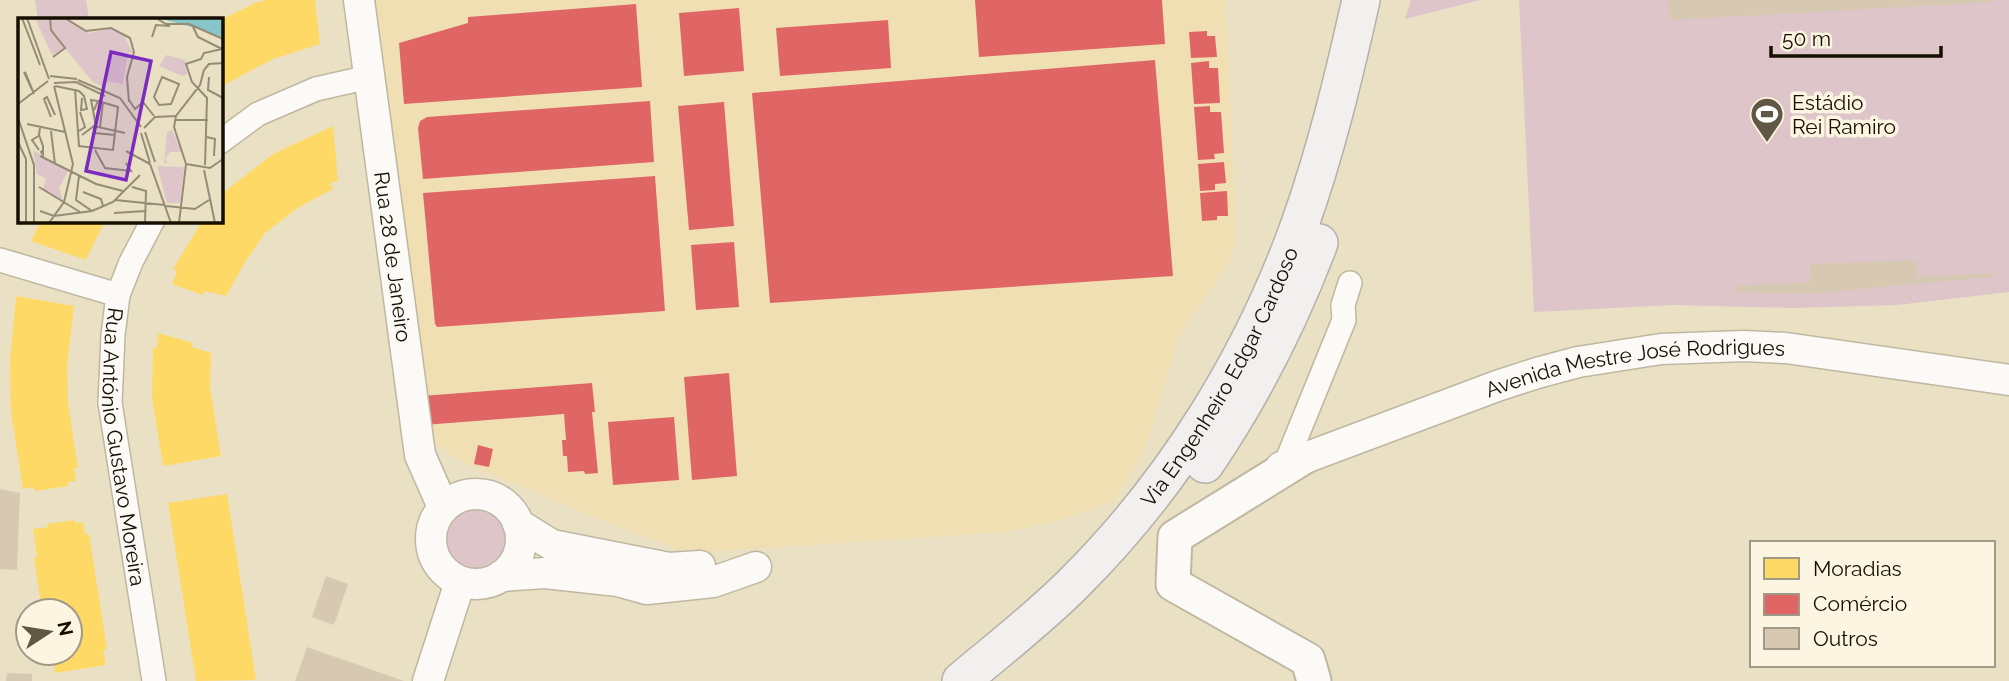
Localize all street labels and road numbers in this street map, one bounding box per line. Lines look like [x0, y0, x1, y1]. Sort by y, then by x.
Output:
street label: Rua 28 de Janeiro [370, 170, 417, 344]
street label: Via Engenheiro Edgar Cardoso [1135, 243, 1303, 511]
street label: Rua António Gustavo Moreira [97, 306, 151, 588]
street label: Avenida Mestre José Rodrigues [1481, 333, 1786, 402]

